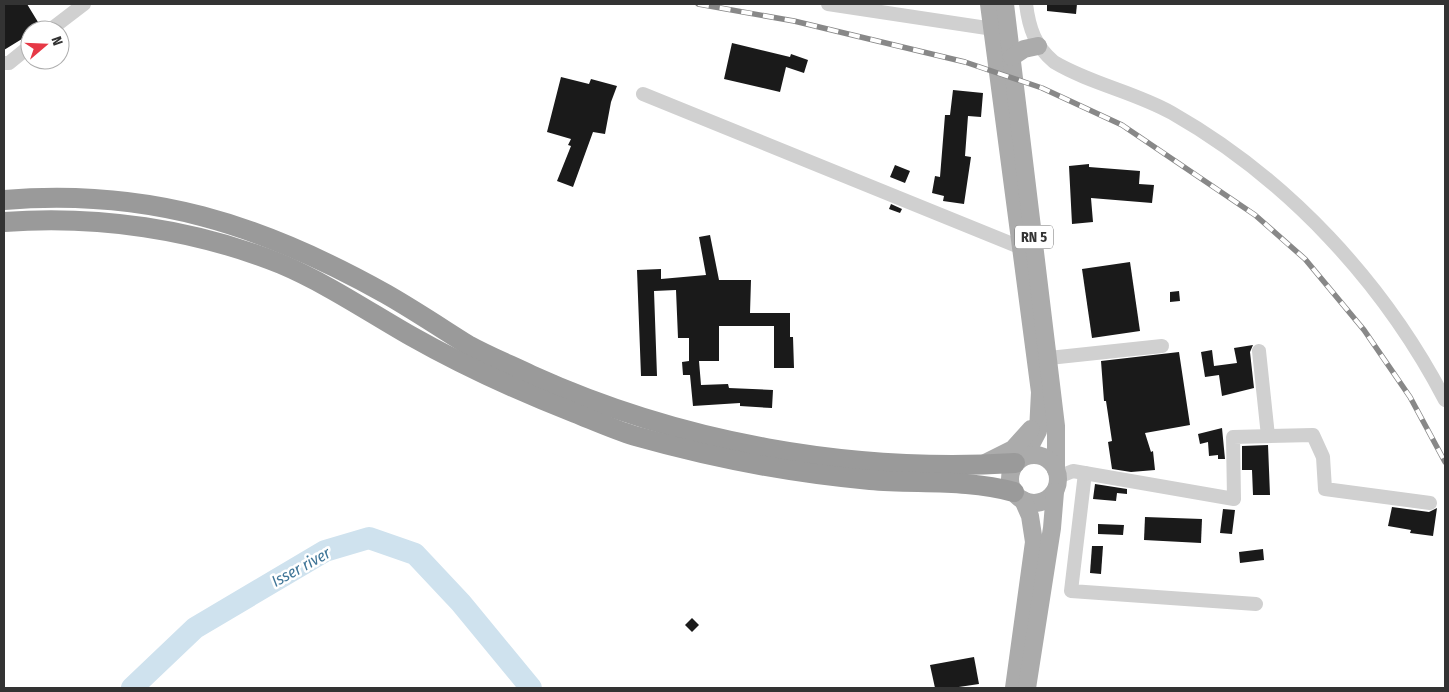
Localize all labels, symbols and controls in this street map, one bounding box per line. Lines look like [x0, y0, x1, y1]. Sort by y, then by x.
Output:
north arrow [20, 20, 70, 70]
text: N [47, 34, 66, 48]
road number: RN 5 [1015, 226, 1053, 248]
water label: Isser river [268, 543, 334, 591]

